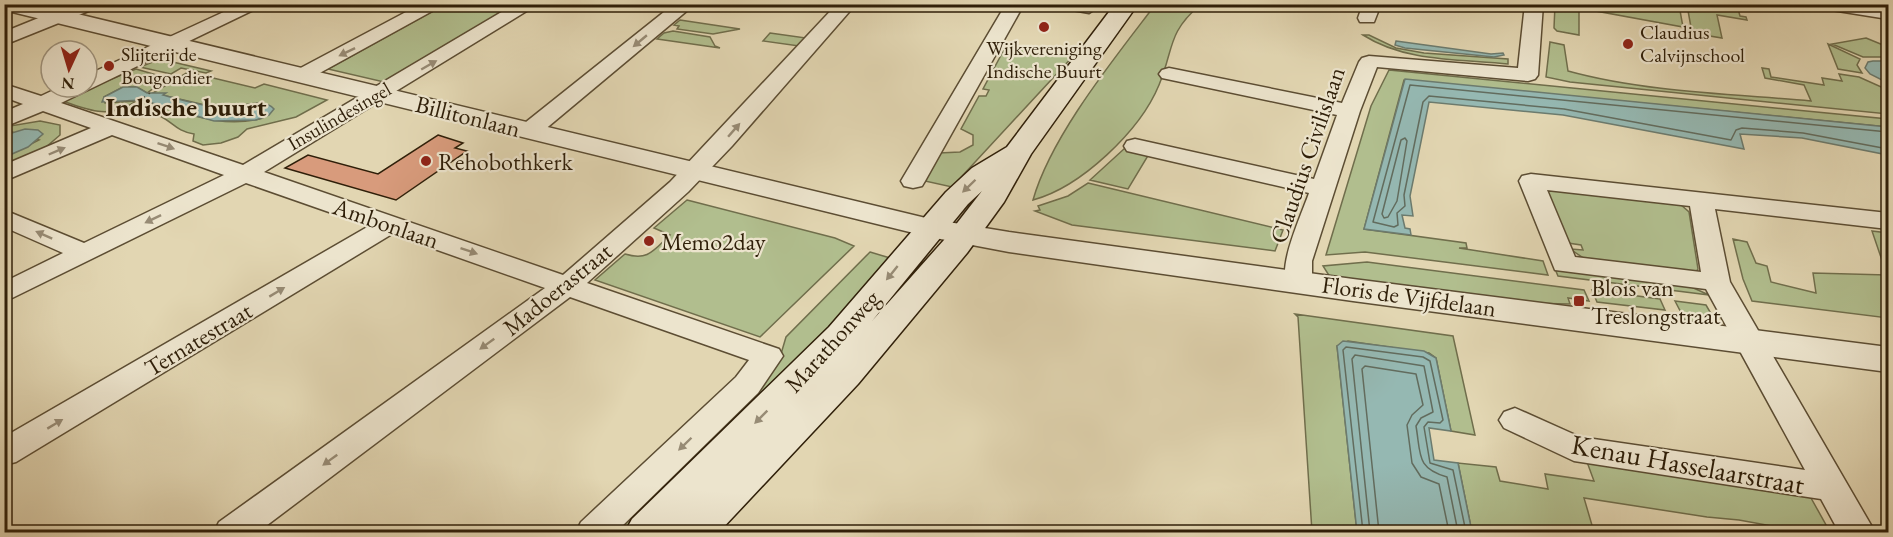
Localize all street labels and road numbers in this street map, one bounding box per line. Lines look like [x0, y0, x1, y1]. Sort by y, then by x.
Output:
street label: Claudius Civilislaan [1262, 62, 1352, 247]
street label: Insulindesingel [282, 76, 396, 156]
street label: Billitonlaan [412, 88, 524, 144]
street label: Ambonlaan [328, 190, 443, 256]
street label: Madoerastraat [496, 235, 618, 342]
street label: Floris de Vijfdelaan [1320, 268, 1498, 324]
street label: Marathonweg [778, 283, 887, 399]
street label: Ternatestraat [139, 295, 258, 383]
street label: Kenau Hasselaarstraat [1569, 426, 1807, 502]

